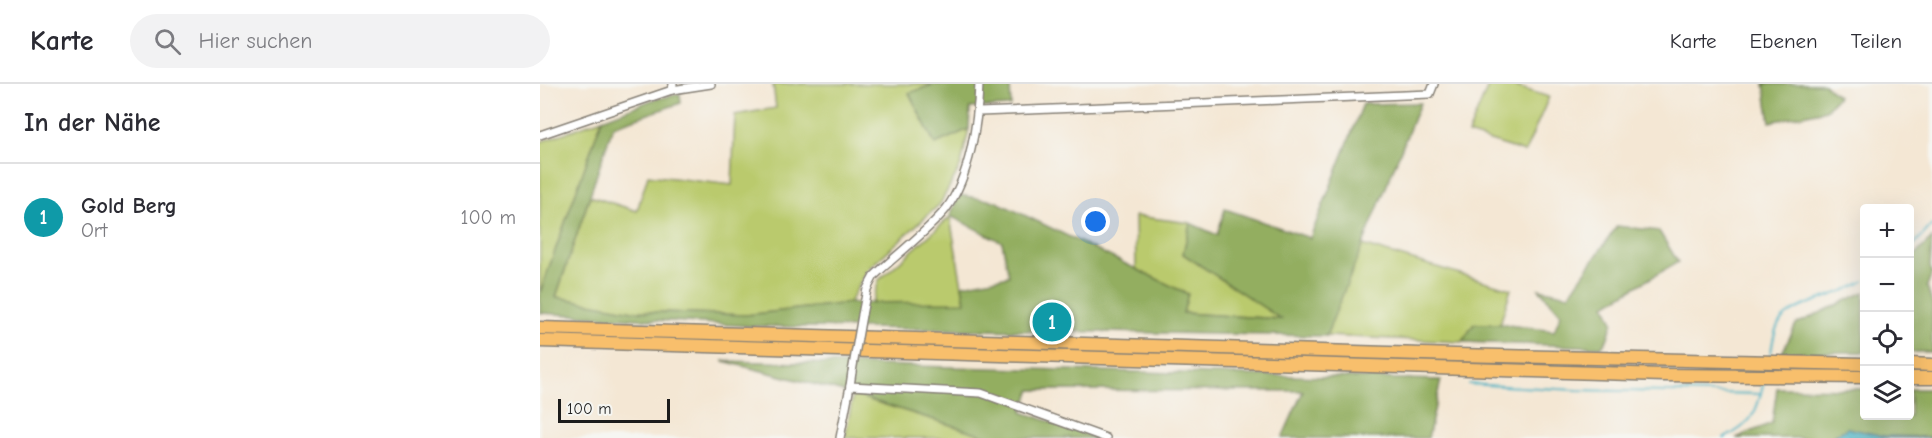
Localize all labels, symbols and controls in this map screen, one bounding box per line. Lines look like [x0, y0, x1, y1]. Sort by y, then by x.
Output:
search box [130, 14, 550, 68]
text: Karte [30, 25, 94, 57]
icon: search [151, 25, 184, 58]
text: Hier suchen [199, 28, 313, 54]
text: Karte [1670, 29, 1717, 53]
text: Ebenen [1750, 29, 1818, 53]
text: Teilen [1851, 29, 1902, 53]
text: In der Nähe [24, 108, 161, 138]
text: Gold Berg [81, 193, 177, 219]
map controls [1860, 204, 1914, 420]
button: + [1860, 204, 1914, 258]
text: 1 [40, 206, 47, 229]
text: 100 m [461, 206, 516, 229]
your location [1081, 207, 1110, 236]
text: Ort [81, 219, 108, 242]
button: − [1860, 258, 1914, 312]
pin: 1 [1032, 300, 1072, 344]
button: locate [1860, 312, 1914, 366]
button: layers [1860, 366, 1914, 420]
scale bar [558, 396, 670, 424]
text: 100 m [567, 400, 611, 418]

